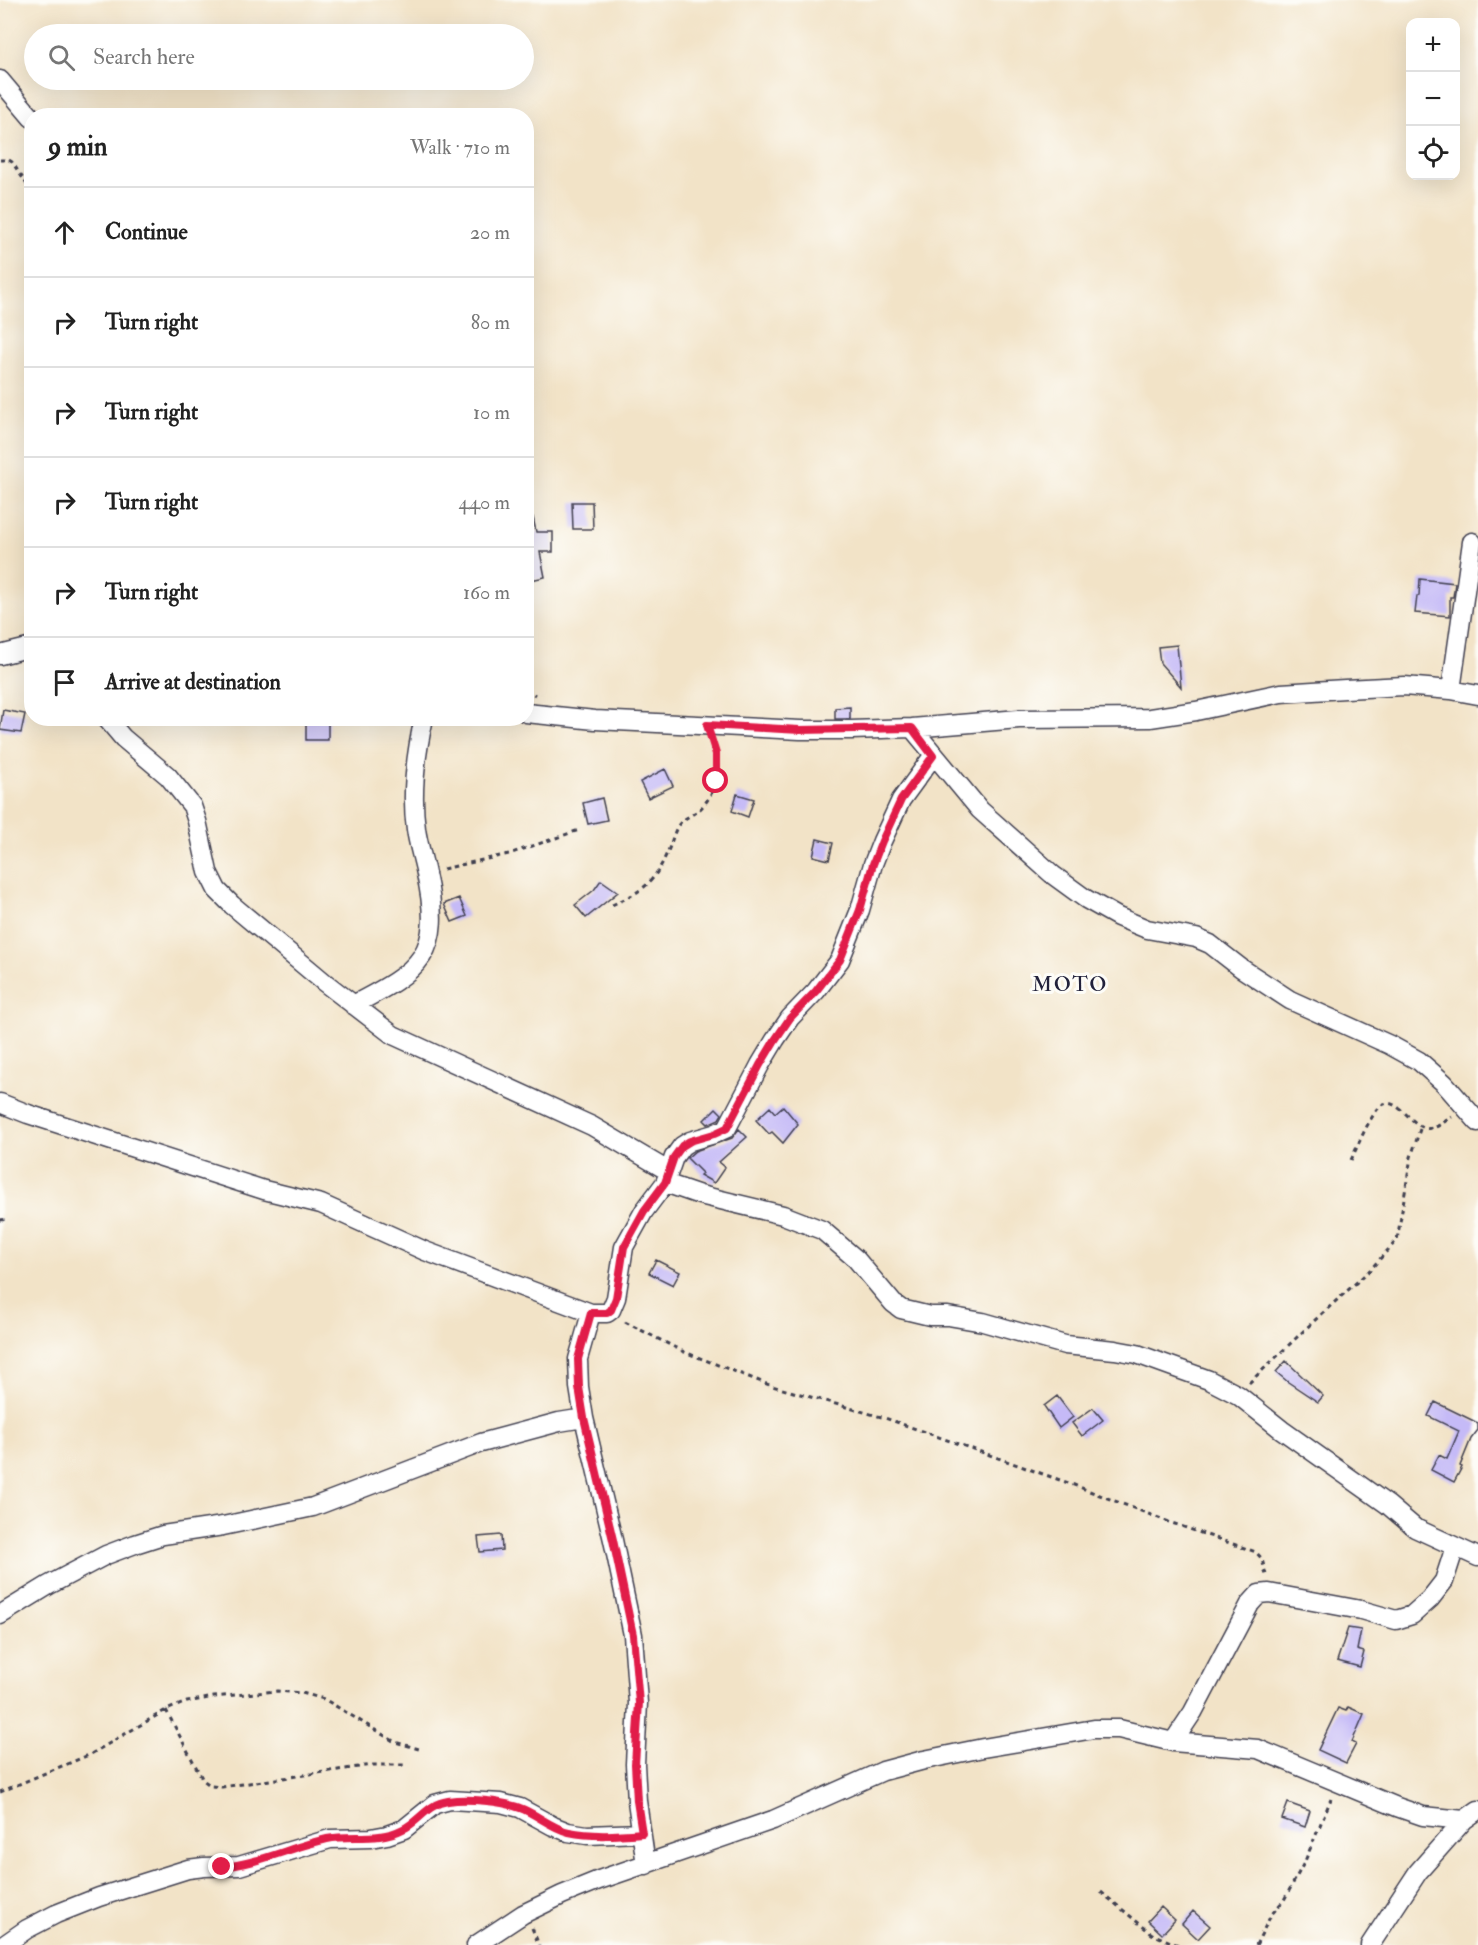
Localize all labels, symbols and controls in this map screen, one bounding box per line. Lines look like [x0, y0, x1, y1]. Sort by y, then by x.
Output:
map controls [1406, 18, 1460, 180]
button: + [1406, 18, 1460, 72]
search box [24, 24, 534, 90]
icon: search [45, 41, 78, 74]
text: Search here [93, 43, 195, 71]
button: − [1406, 72, 1460, 126]
button: locate [1406, 126, 1460, 180]
text: 9 min [48, 131, 107, 163]
text: Walk · 710 m [410, 135, 510, 160]
icon: ahead [48, 216, 81, 249]
text: Continue [105, 218, 188, 246]
text: 20 m [470, 220, 510, 245]
icon: right [48, 306, 81, 339]
text: Turn right [105, 308, 198, 336]
text: 80 m [471, 310, 510, 335]
icon: right [48, 396, 81, 429]
text: Turn right [105, 398, 198, 426]
text: 10 m [473, 400, 510, 425]
icon: right [48, 486, 81, 519]
text: Turn right [105, 488, 198, 516]
text: 440 m [458, 490, 510, 515]
icon: right [48, 576, 81, 609]
text: Turn right [105, 578, 198, 606]
text: 160 m [463, 580, 510, 605]
icon: arrive [48, 666, 81, 699]
text: Arrive at destination [105, 668, 281, 696]
route start [702, 767, 728, 793]
district label: MOTO [1032, 971, 1108, 998]
route end [208, 1853, 234, 1879]

